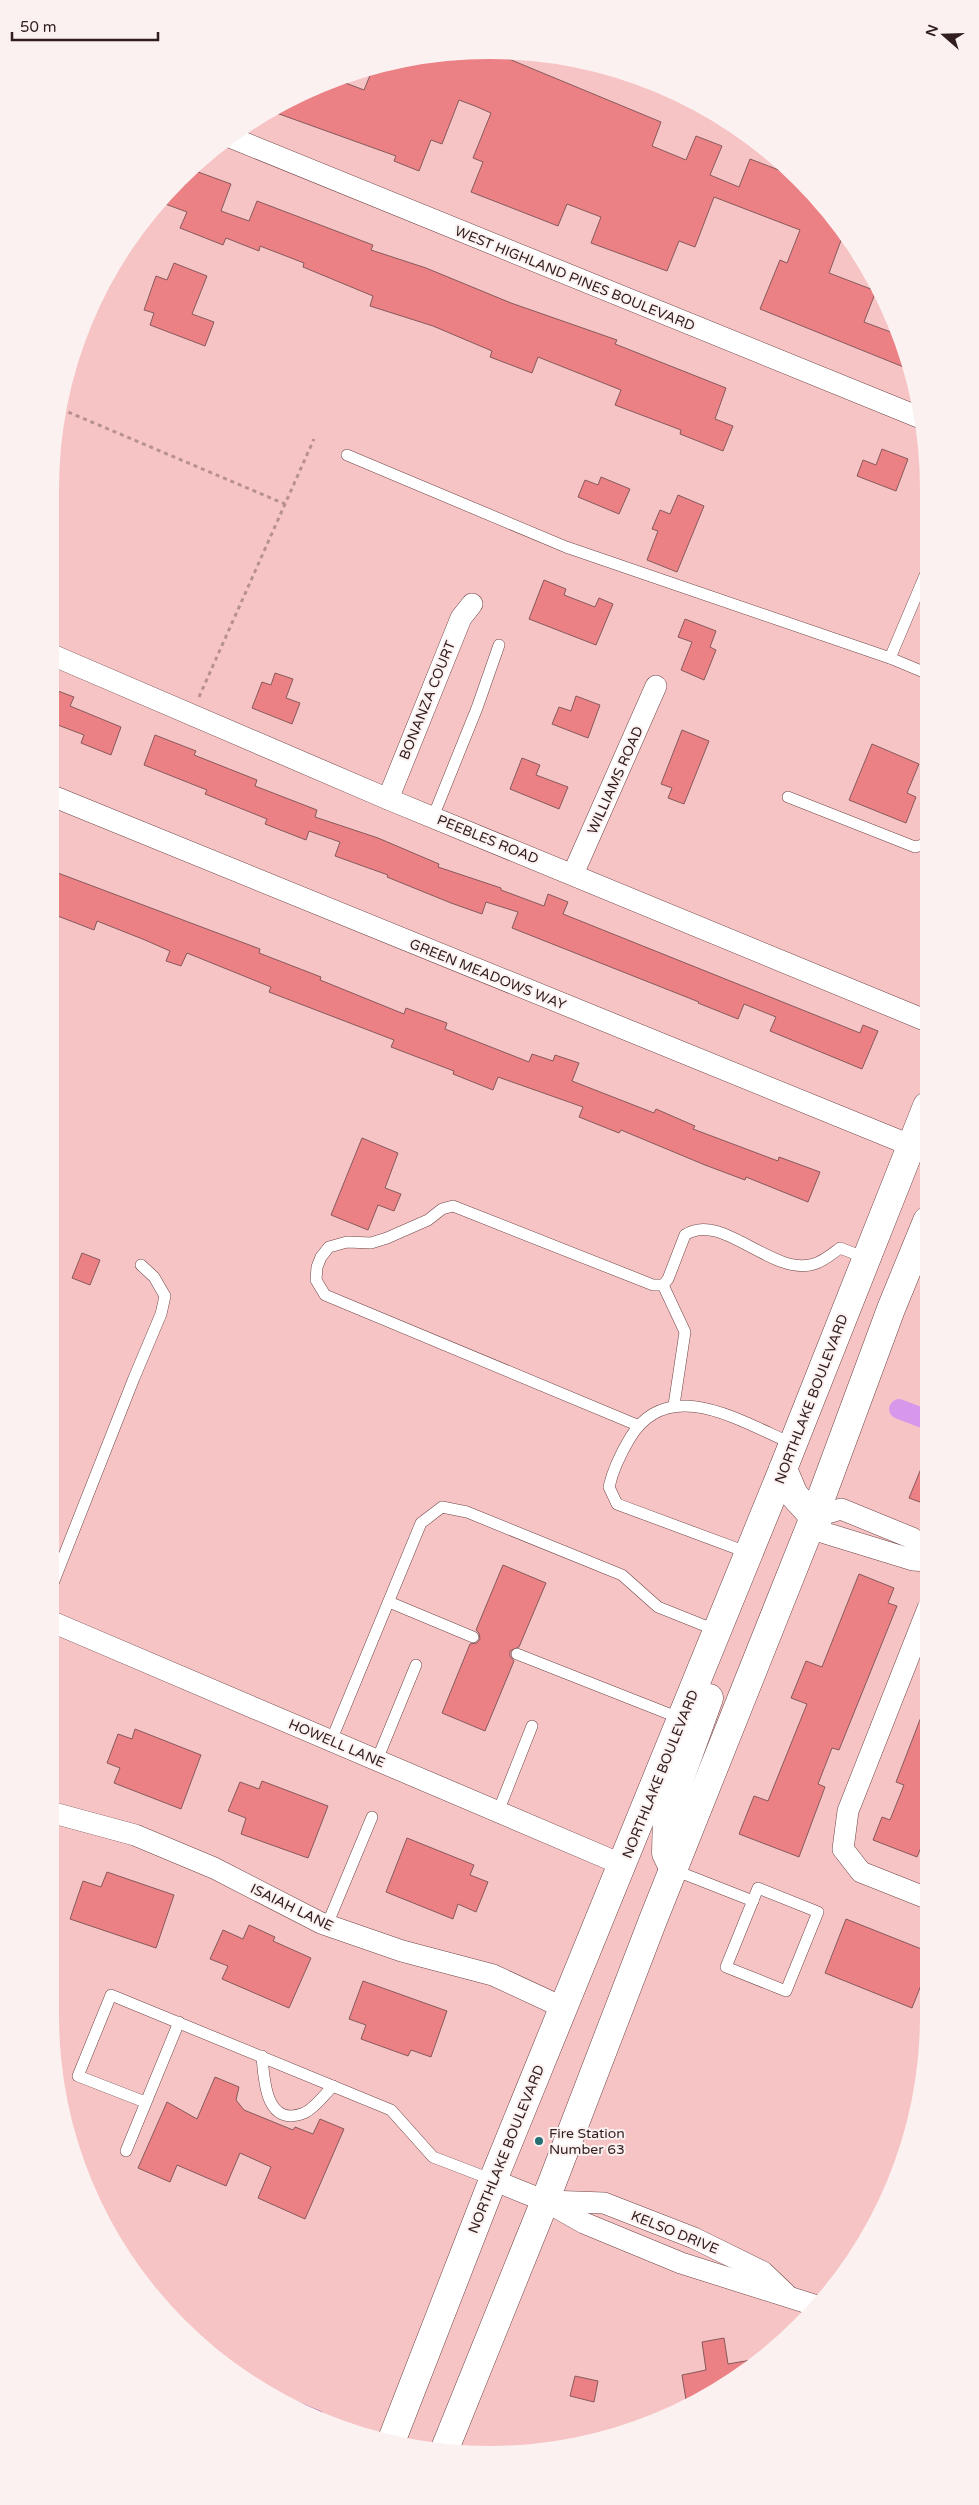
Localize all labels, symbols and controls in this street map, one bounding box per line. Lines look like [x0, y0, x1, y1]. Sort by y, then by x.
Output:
scale bar [12, 10, 159, 42]
north arrow [919, 10, 969, 60]
text: 50 m [20, 18, 57, 36]
text: N [922, 23, 942, 39]
street label: WEST HIGHLAND PINES BOULEVARD [452, 222, 697, 335]
street label: BONANZA COURT [396, 638, 459, 762]
street label: WILLIAMS ROAD [584, 723, 647, 837]
street label: PEEBLES ROAD [434, 811, 541, 868]
street label: GREEN MEADOWS WAY [407, 935, 569, 1014]
street label: NORTHLAKE BOULEVARD [771, 1312, 852, 1487]
street label: NORTHLAKE BOULEVARD [619, 1687, 702, 1861]
street label: HOWELL LANE [286, 1715, 388, 1771]
street label: ISAIAH LANE [248, 1880, 336, 1935]
street label: NORTHLAKE BOULEVARD [465, 2062, 548, 2236]
place label: Fire Station Number 63 [549, 2125, 625, 2158]
marker: Fire Station Number 63 [533, 2135, 545, 2147]
street label: KELSO DRIVE [628, 2207, 721, 2258]

